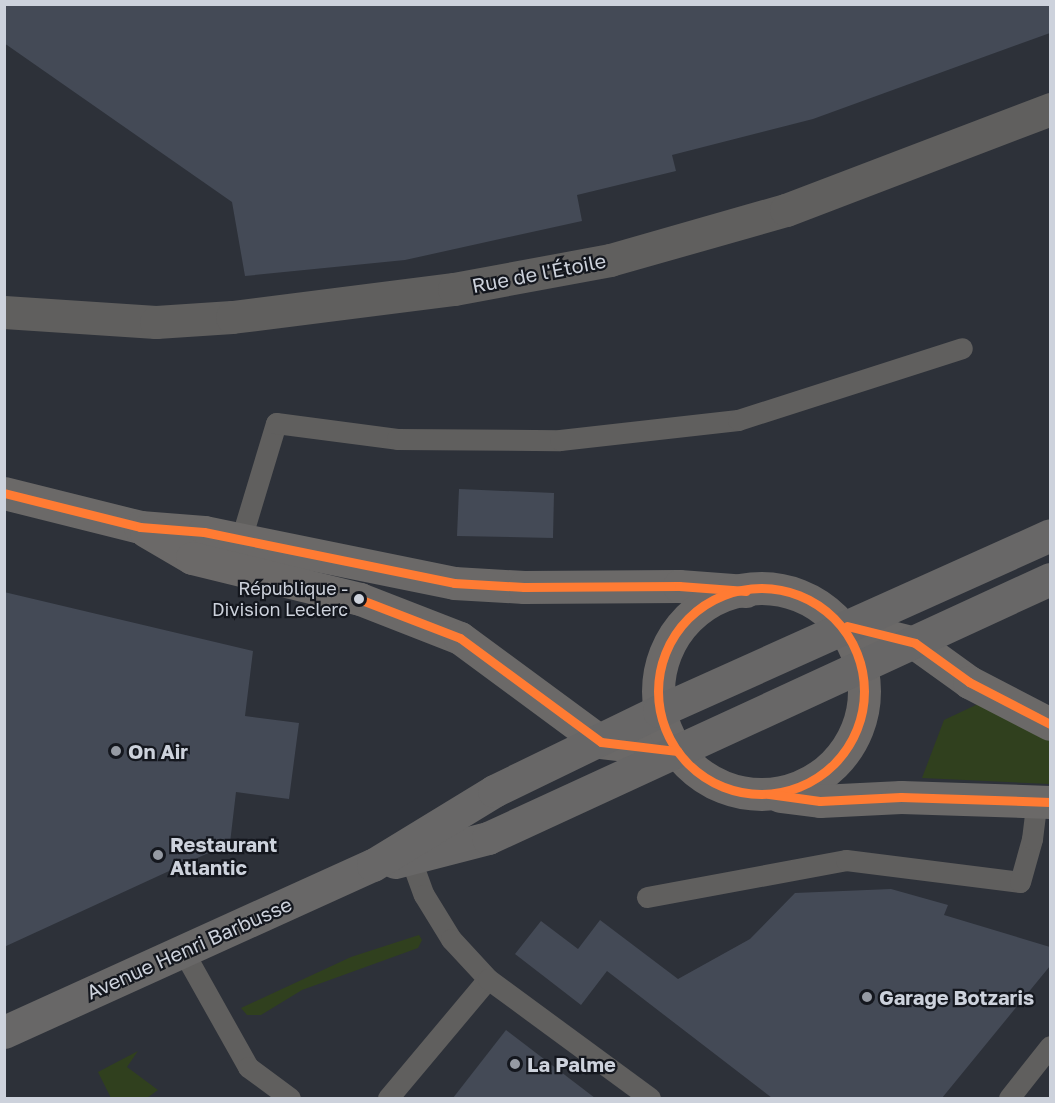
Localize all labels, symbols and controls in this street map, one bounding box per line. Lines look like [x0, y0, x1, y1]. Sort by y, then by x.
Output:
street label: Rue de l'Étoile [470, 248, 608, 298]
place label: République - Division Leclerc [212, 578, 348, 620]
marker: République - Division Leclerc [353, 593, 365, 605]
place label: On Air [128, 739, 188, 763]
marker: On Air [109, 744, 123, 758]
place label: Restaurant Atlantic [170, 832, 277, 879]
marker: Restaurant Atlantic [151, 848, 165, 862]
street label: Avenue Henri Barbusse [82, 892, 296, 1004]
place label: Garage Botzaris [879, 985, 1034, 1009]
marker: Garage Botzaris [860, 990, 874, 1004]
place label: La Palme [527, 1052, 616, 1076]
marker: La Palme [508, 1057, 522, 1071]

